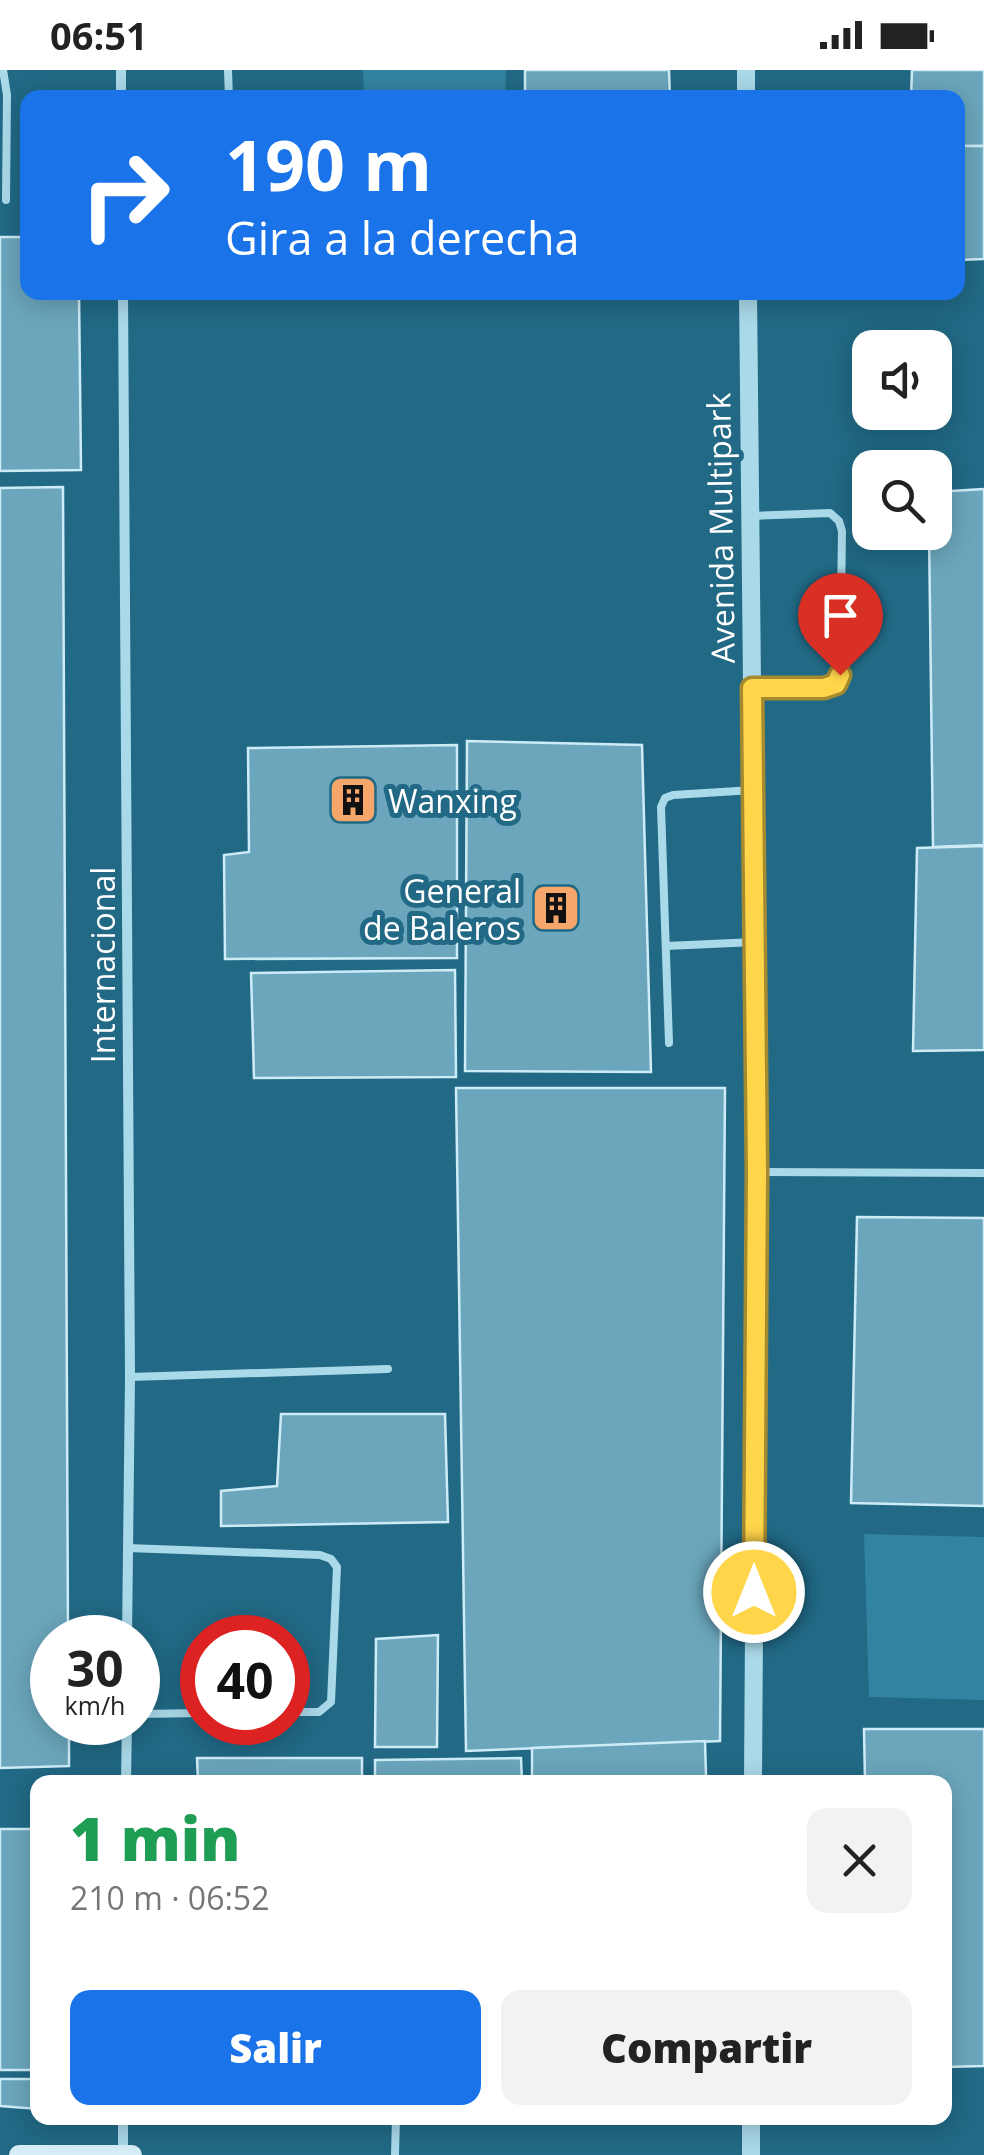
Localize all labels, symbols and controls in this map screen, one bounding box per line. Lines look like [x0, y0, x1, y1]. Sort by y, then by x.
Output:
text: 06:51 [50, 9, 148, 61]
text: 190 m [225, 116, 432, 212]
icon: right [60, 130, 190, 260]
text: Gira a la derecha [225, 207, 580, 268]
map controls [852, 330, 952, 550]
button: sound [852, 330, 952, 430]
street label: Avenida Multipark [696, 392, 744, 664]
button: search [852, 450, 952, 550]
pin [798, 573, 883, 676]
icon: arrive [813, 588, 868, 643]
building icon: Wanxing [327, 774, 379, 826]
place label: Wanxing [388, 779, 517, 822]
street label: Internacional [81, 867, 124, 1063]
place label: General de Baleros [363, 869, 521, 949]
building icon: General de Baleros [530, 882, 582, 934]
position arrow [702, 1540, 806, 1644]
speed limit sign: 40 [180, 1615, 310, 1745]
text: 30 [66, 1634, 124, 1702]
text: km/h [65, 1688, 125, 1722]
text: 1 min [70, 1797, 240, 1879]
button: close [807, 1808, 912, 1913]
text: 210 m · 06:52 [70, 1876, 269, 1919]
button: Salir [70, 1990, 481, 2105]
button: Compartir [501, 1990, 912, 2105]

